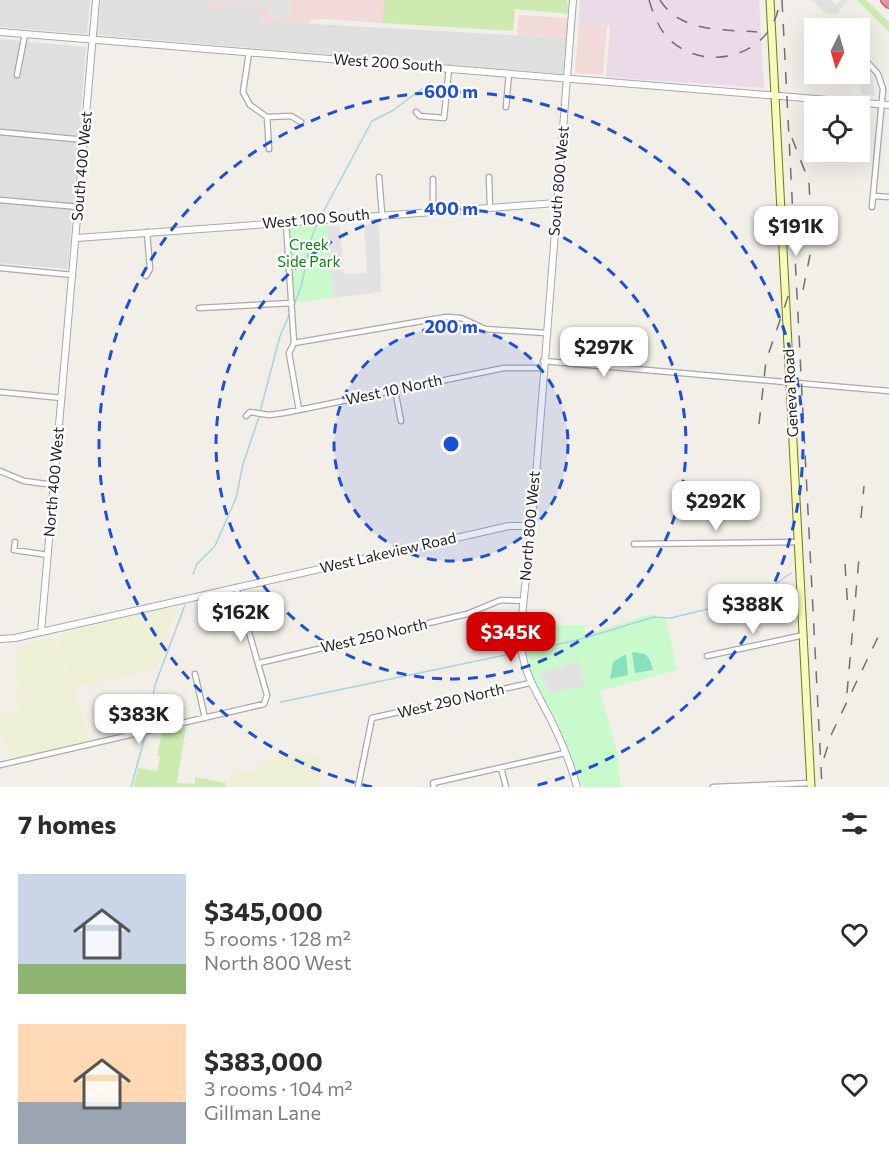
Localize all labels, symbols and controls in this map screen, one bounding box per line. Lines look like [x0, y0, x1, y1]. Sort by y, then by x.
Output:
north arrow [804, 18, 870, 84]
map controls [804, 18, 870, 162]
street label: West 200 South [333, 49, 443, 75]
text: 600 m [424, 80, 478, 102]
button: locate [804, 96, 870, 162]
street label: South 400 West [67, 110, 95, 222]
street label: South 800 West [544, 125, 572, 237]
text: 400 m [424, 197, 478, 219]
street label: West 100 South [261, 204, 370, 232]
pin: $191K [754, 206, 838, 257]
text: $191K [768, 213, 824, 237]
park label: Creek Side Park [277, 235, 341, 270]
text: 200 m [424, 315, 478, 337]
pin: $297K [562, 327, 646, 378]
text: $297K [574, 334, 634, 358]
street label: Geneva Road [779, 348, 801, 438]
street label: West 10 North [344, 370, 444, 408]
street label: North 400 West [39, 426, 67, 538]
centre of rings [441, 434, 461, 454]
street label: North 800 West [515, 470, 543, 582]
pin: $292K [674, 481, 758, 532]
text: $292K [686, 488, 746, 512]
street label: West Lakeview Road [318, 528, 458, 576]
pin: $388K [711, 584, 795, 635]
text: $388K [722, 591, 784, 615]
pin: $162K [199, 592, 283, 643]
text: $162K [212, 599, 270, 623]
pin: $345K [469, 612, 553, 663]
street label: West 250 North [319, 614, 429, 656]
text: $345K [480, 619, 542, 643]
street label: West 290 North [396, 679, 506, 721]
pin: $383K [97, 694, 181, 745]
text: $383K [108, 701, 170, 725]
icon: filters [838, 807, 871, 840]
text: 7 homes [18, 808, 116, 839]
text: $345,000 [204, 895, 323, 926]
icon: home [66, 898, 138, 970]
icon: heart [838, 918, 871, 951]
text: 5 rooms · 128 m² [204, 926, 351, 950]
text: North 800 West [204, 950, 351, 974]
text: $383,000 [204, 1045, 323, 1076]
icon: home [66, 1048, 138, 1120]
icon: heart [838, 1068, 871, 1101]
text: 3 rooms · 104 m² [204, 1076, 353, 1100]
text: Gillman Lane [204, 1100, 321, 1124]

